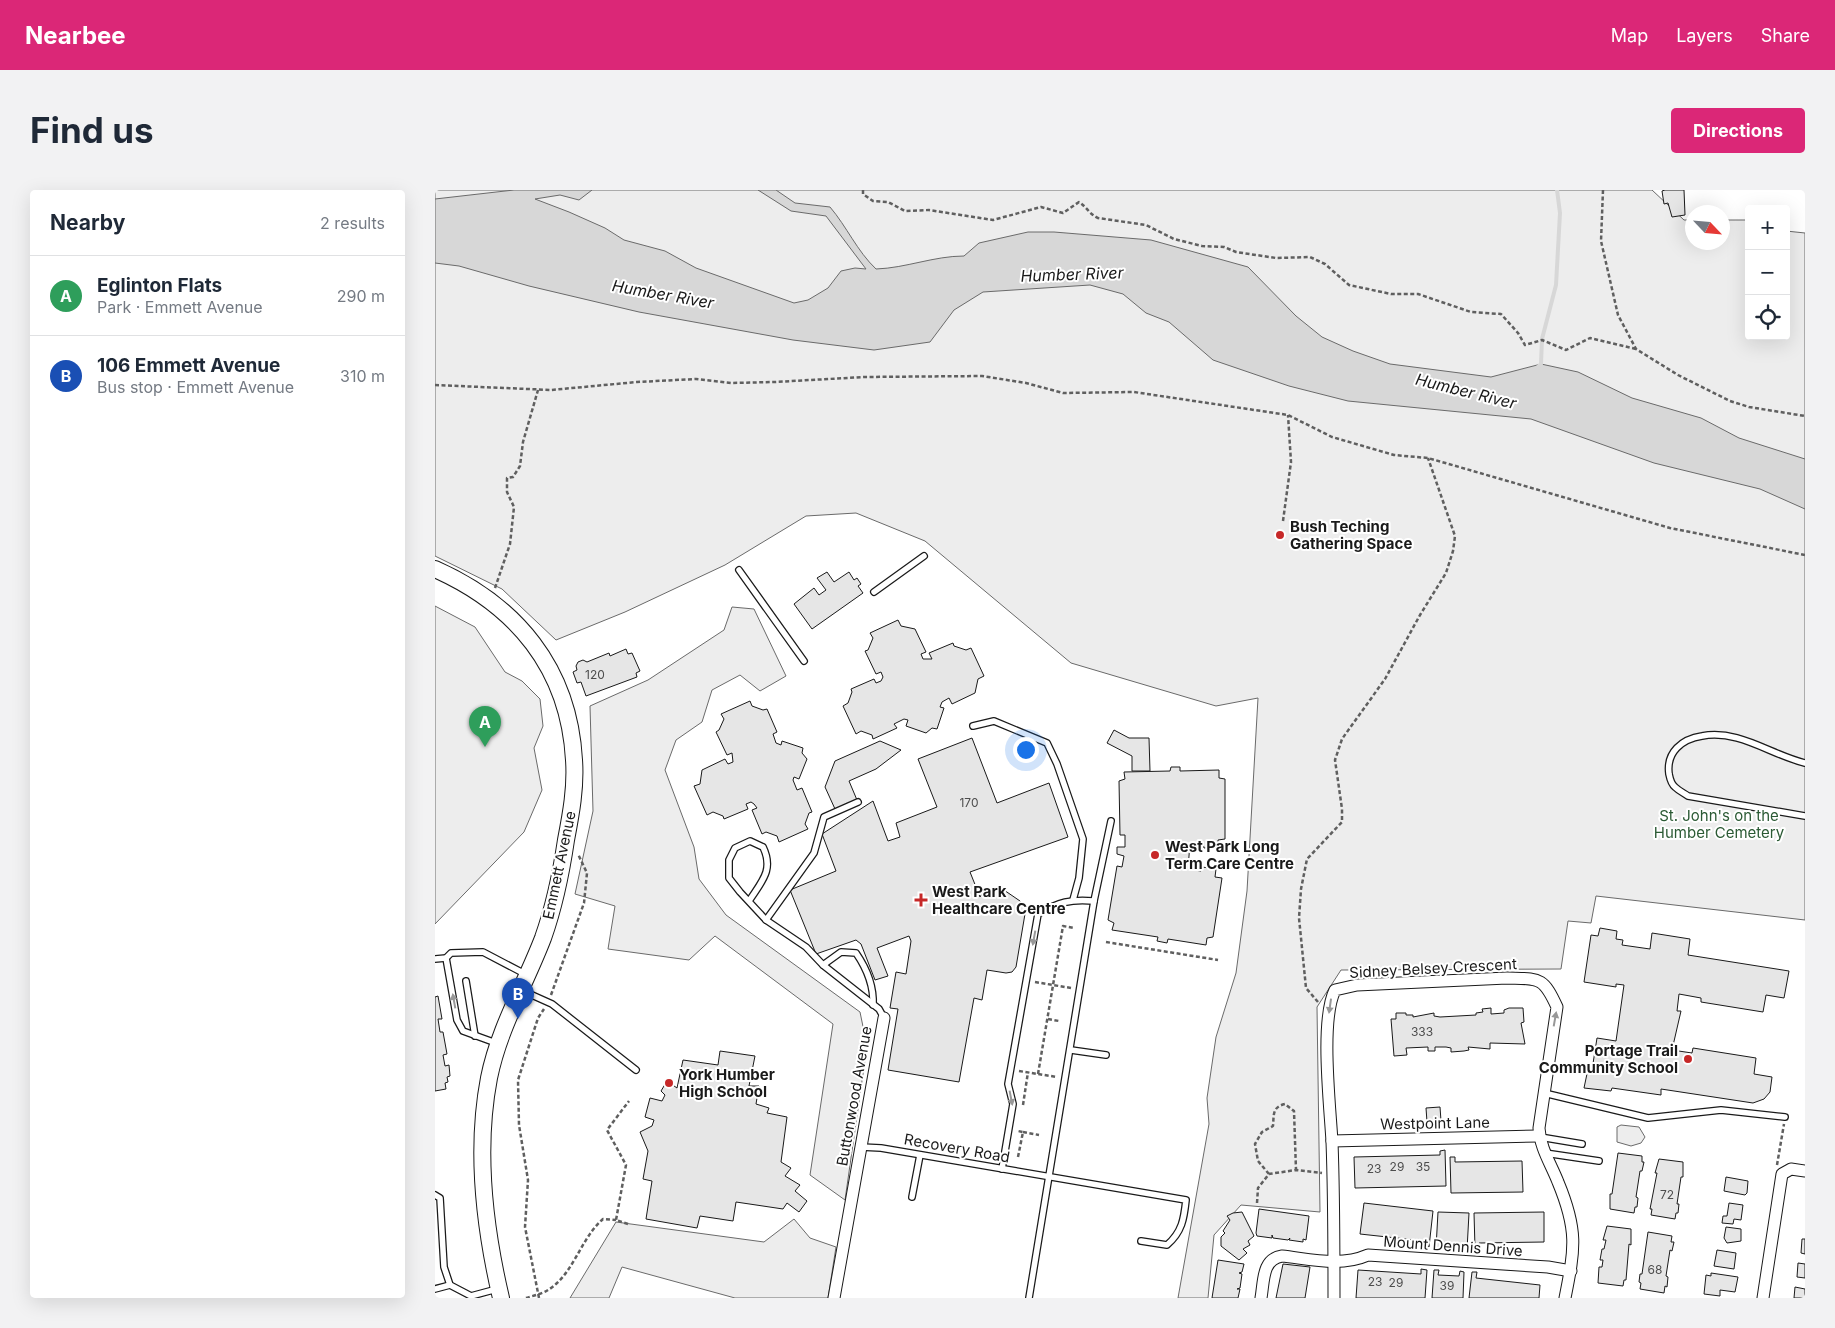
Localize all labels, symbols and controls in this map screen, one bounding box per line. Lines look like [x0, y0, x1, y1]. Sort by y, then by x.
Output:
text: Nearbee [25, 21, 126, 50]
text: Map [1611, 25, 1648, 46]
text: Layers [1676, 25, 1733, 46]
text: Share [1761, 25, 1810, 46]
button: Directions [1671, 108, 1805, 153]
text: Find us [30, 109, 154, 151]
north arrow [1685, 205, 1730, 250]
map controls [1745, 205, 1790, 340]
button: + [1745, 205, 1790, 250]
text: Nearby [50, 210, 125, 235]
text: 2 results [320, 213, 385, 233]
button: − [1745, 250, 1790, 295]
water label: Humber River [1020, 262, 1125, 286]
text: Eglinton Flats [97, 274, 222, 297]
water label: Humber River [611, 275, 716, 313]
text: A [60, 286, 72, 306]
text: 290 m [337, 286, 385, 306]
button: locate [1745, 295, 1790, 340]
text: Park · Emmett Avenue [97, 297, 263, 317]
text: 106 Emmett Avenue [97, 354, 280, 377]
text: B [61, 366, 71, 386]
text: 310 m [340, 366, 385, 386]
water label: Humber River [1414, 369, 1519, 413]
text: Bus stop · Emmett Avenue [97, 377, 294, 397]
place label: Bush Teching Gathering Space [1290, 517, 1412, 553]
marker: Bush Teching Gathering Space [1274, 529, 1286, 541]
house number: 120 [585, 667, 605, 682]
pin: A [469, 706, 501, 747]
your location [1013, 737, 1039, 763]
house number: 170 [959, 795, 979, 810]
park label: St. John's on the Humber Cemetery [1654, 806, 1785, 842]
street label: Emmett Avenue [538, 809, 580, 921]
place label: West Park Long Term Care Centre [1165, 837, 1294, 873]
marker: West Park Long Term Care Centre [1149, 849, 1161, 861]
place label: West Park Healthcare Centre [932, 882, 1066, 918]
marker: West Park Healthcare Centre [914, 893, 928, 907]
one-way arrow [1030, 930, 1038, 946]
street label: Sidney Belsey Crescent [1349, 954, 1517, 982]
pin: B [502, 978, 534, 1019]
one-way arrow [449, 993, 457, 1009]
one-way arrow [1326, 998, 1334, 1014]
one-way arrow [1551, 1010, 1559, 1026]
street label: Buttonwood Avenue [832, 1024, 876, 1168]
house number: 333 [1411, 1024, 1433, 1039]
place label: Portage Trail Community School [1539, 1041, 1678, 1077]
marker: Portage Trail Community School [1682, 1053, 1694, 1065]
place label: York Humber High School [679, 1065, 775, 1101]
marker: York Humber High School [663, 1077, 675, 1089]
one-way arrow [1008, 1090, 1016, 1106]
street label: Westpoint Lane [1380, 1113, 1490, 1133]
street label: Recovery Road [903, 1129, 1011, 1167]
house number: 29 [1390, 1159, 1404, 1174]
house number: 35 [1416, 1159, 1430, 1174]
house number: 23 [1367, 1161, 1381, 1176]
house number: 72 [1660, 1187, 1674, 1202]
street label: Mount Dennis Drive [1383, 1232, 1523, 1260]
house number: 68 [1648, 1262, 1662, 1277]
house number: 23 [1368, 1274, 1382, 1289]
house number: 29 [1389, 1275, 1403, 1290]
house number: 39 [1440, 1278, 1454, 1293]

